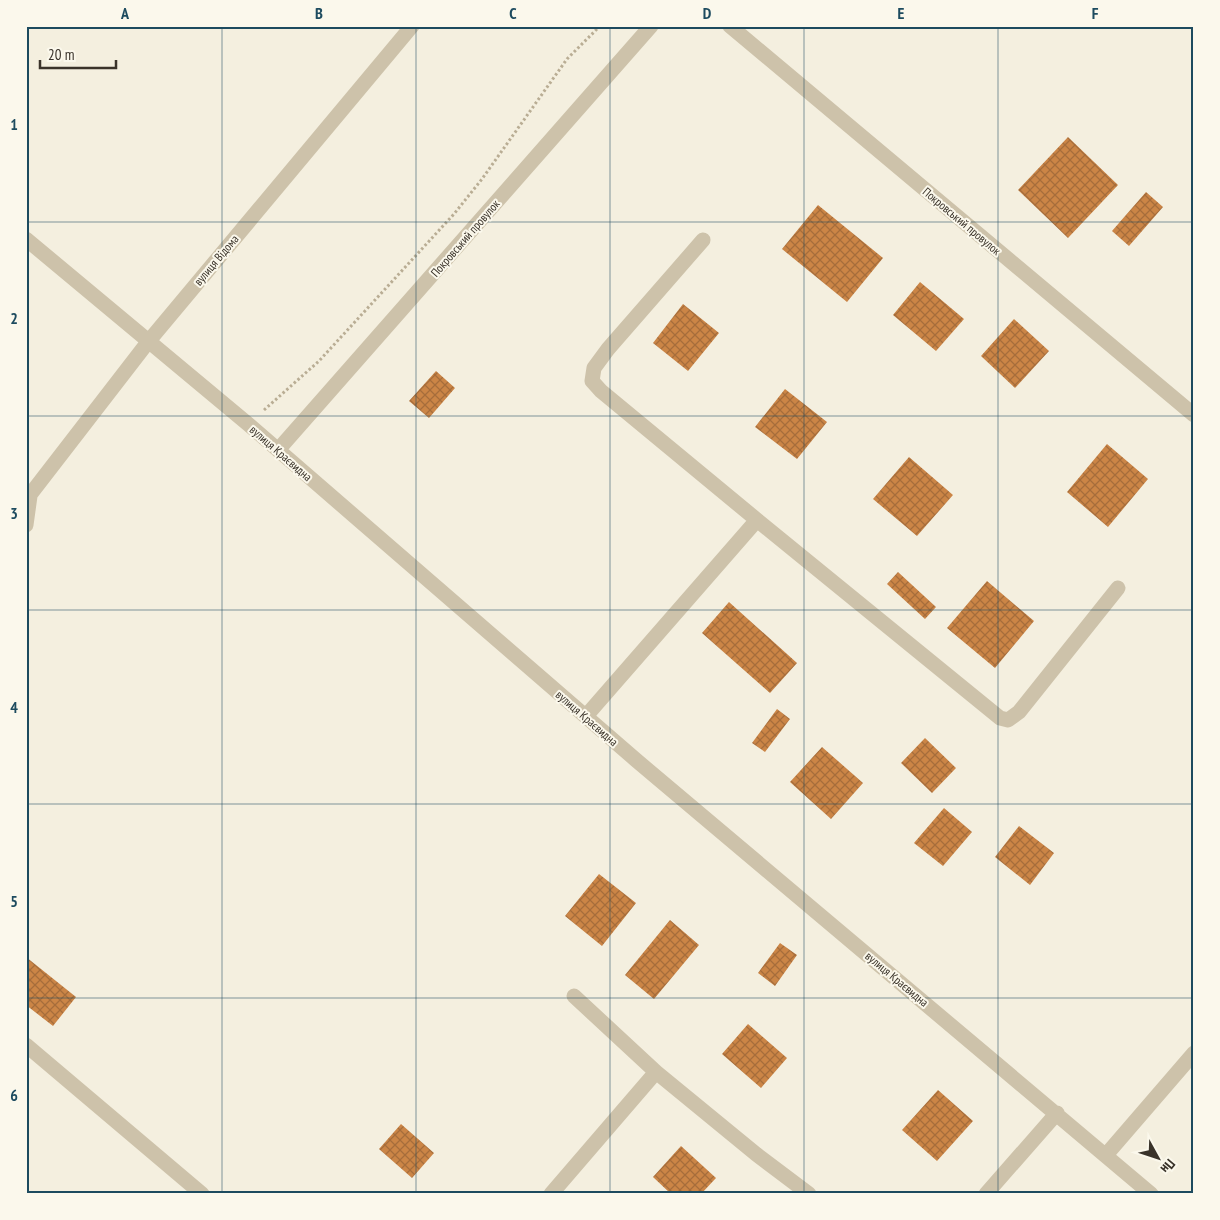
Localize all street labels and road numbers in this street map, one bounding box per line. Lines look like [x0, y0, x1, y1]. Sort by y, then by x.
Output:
street label: Покровський провулок [920, 184, 1004, 258]
street label: Покровський провулок [427, 196, 503, 280]
street label: вулиця Відома [190, 231, 242, 288]
street label: вулиця Краєвидна [247, 422, 315, 484]
street label: вулиця Краєвидна [553, 687, 621, 749]
street label: вулиця Краєвидна [862, 948, 932, 1010]

